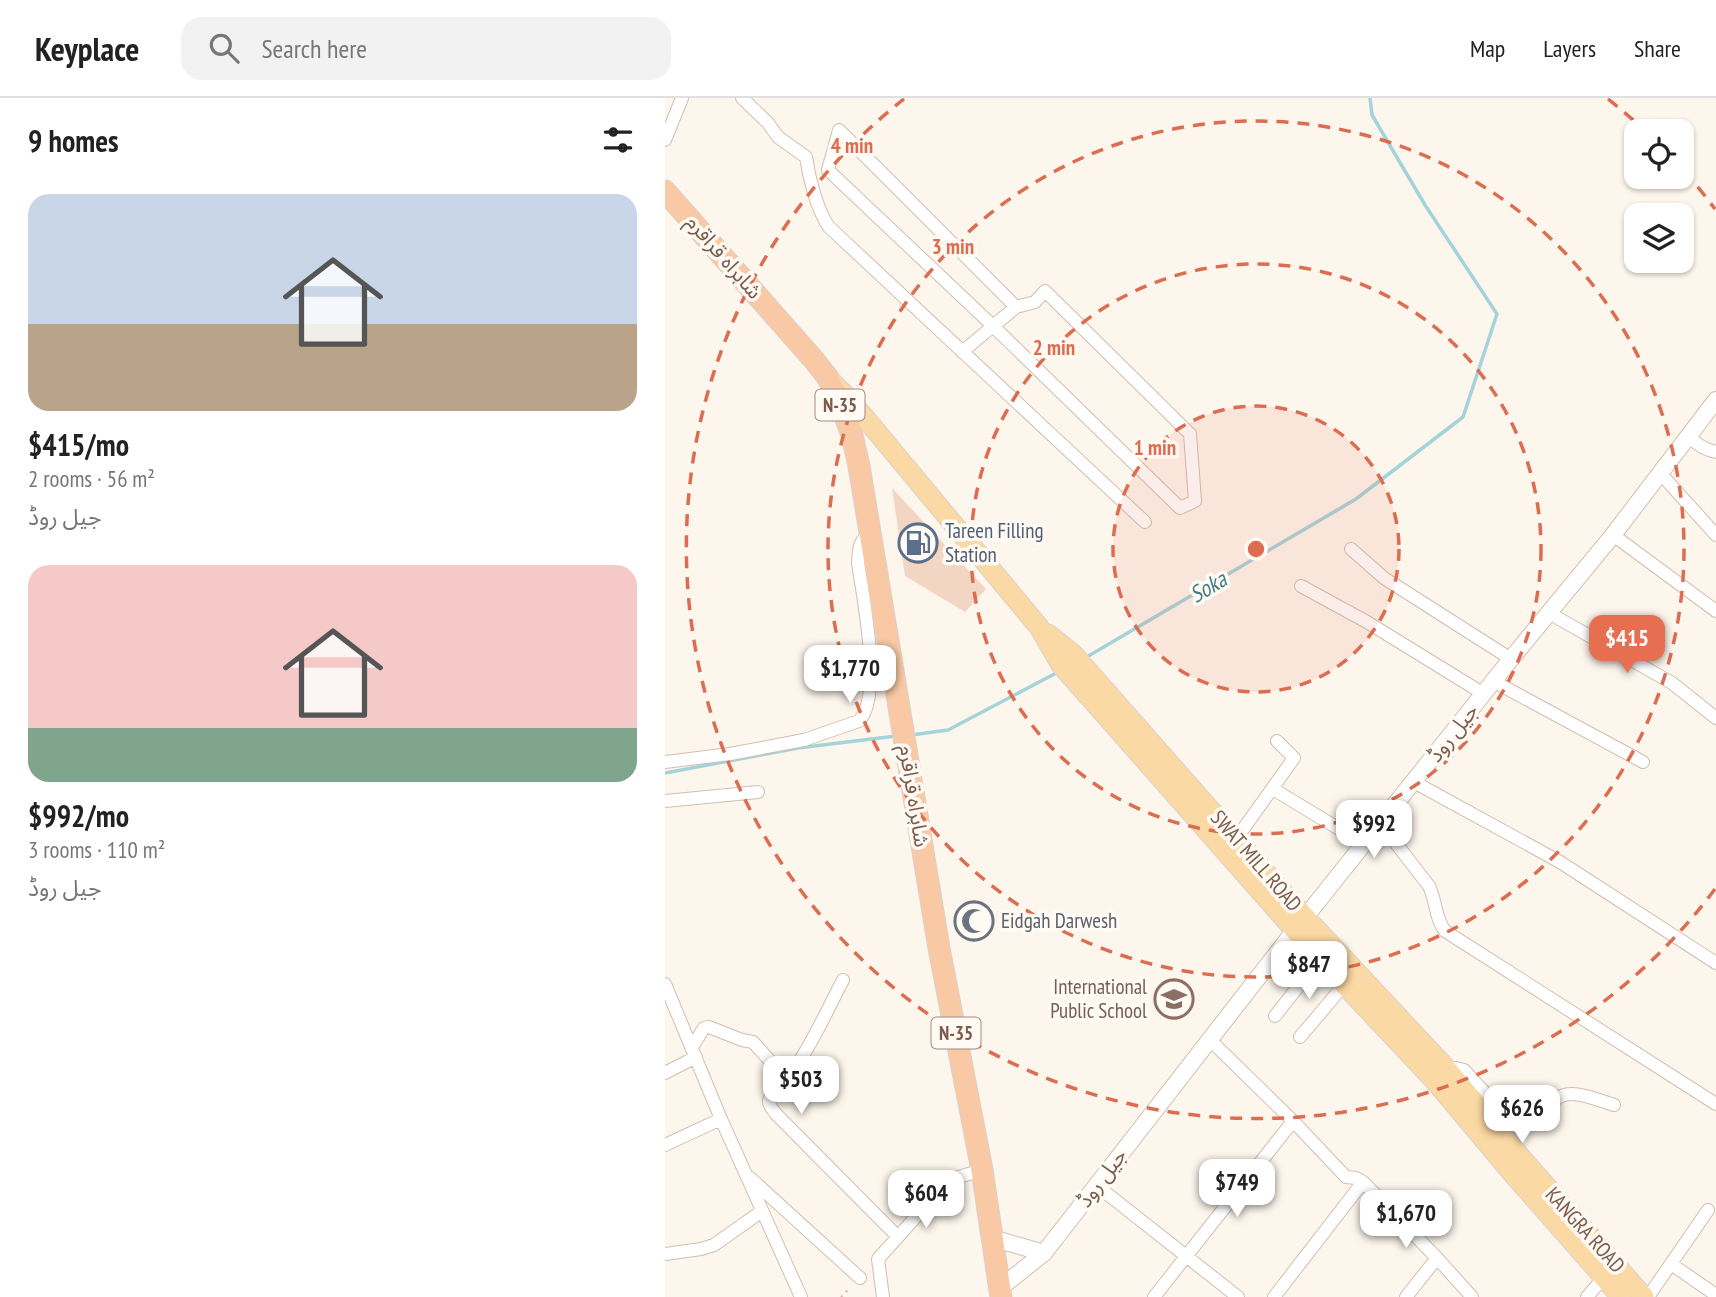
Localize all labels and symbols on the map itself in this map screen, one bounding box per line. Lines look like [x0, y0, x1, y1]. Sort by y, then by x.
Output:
text: 4 min [831, 132, 873, 159]
street label: شاہراہ قراقرم [678, 209, 768, 306]
text: 3 min [932, 233, 974, 260]
text: 2 min [1033, 334, 1075, 361]
road number: N-35 [815, 390, 865, 420]
text: 1 min [1134, 434, 1176, 461]
place label: Tareen Filling Station [945, 517, 1043, 568]
fuel station icon: Tareen Filling Station [897, 522, 939, 564]
centre of rings [1244, 537, 1268, 561]
water label: Soka [1184, 563, 1233, 609]
pin: $415 [1586, 616, 1668, 675]
pin: $1,770 [793, 646, 907, 705]
street label: جیل روڈ [1421, 698, 1484, 767]
street label: شاہراہ قراقرم [890, 743, 936, 849]
pin: $992 [1333, 800, 1415, 860]
street label: SWAT MILL ROAD [1205, 804, 1308, 917]
mosque icon: Eidgah Darwesh [953, 900, 995, 942]
place label: Eidgah Darwesh [1001, 907, 1117, 934]
pin: $847 [1268, 942, 1350, 1001]
place label: International Public School [1050, 973, 1147, 1024]
school or university icon: International Public School [1153, 978, 1195, 1020]
road number: N-35 [931, 1018, 981, 1049]
pin: $503 [760, 1056, 842, 1116]
pin: $626 [1481, 1086, 1563, 1145]
street label: جیل روڈ [1071, 1143, 1133, 1213]
pin: $749 [1196, 1160, 1278, 1219]
pin: $604 [885, 1170, 967, 1230]
street label: KANGRA ROAD [1540, 1181, 1631, 1278]
pin: $1,670 [1349, 1190, 1463, 1250]

